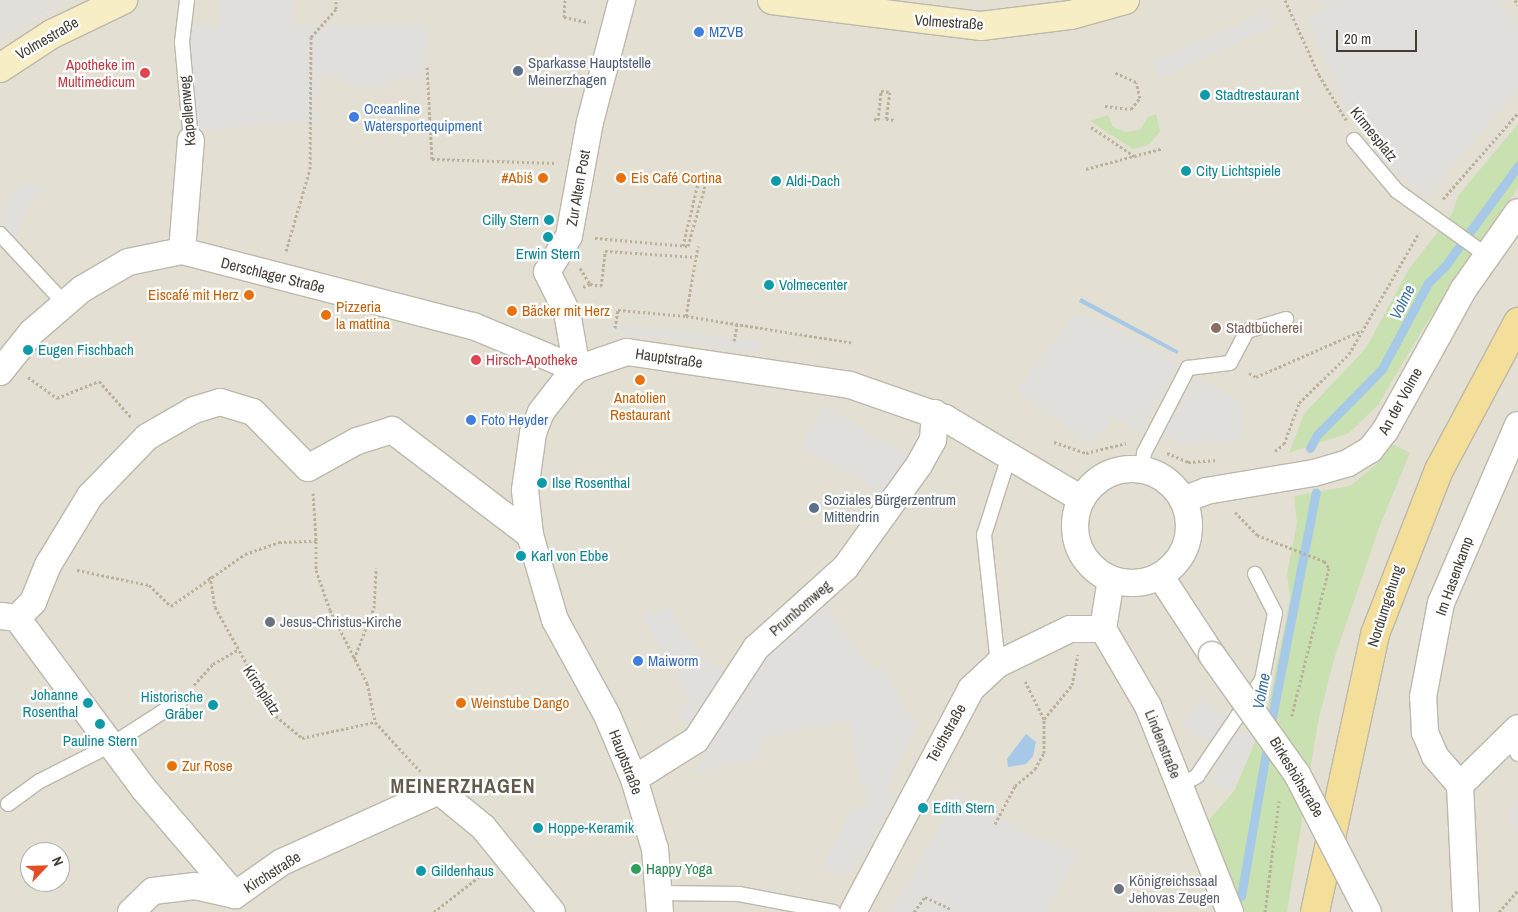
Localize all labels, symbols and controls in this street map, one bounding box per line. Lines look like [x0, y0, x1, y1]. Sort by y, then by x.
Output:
street label: Volmestraße [914, 11, 984, 33]
street label: Volmestraße [13, 13, 81, 63]
scale bar [1338, 20, 1419, 52]
place label: MZVB [709, 23, 743, 41]
marker: MZVB [693, 26, 705, 38]
text: 20 m [1344, 28, 1371, 49]
place label: Sparkasse Hauptstelle Meinerzhagen [528, 53, 651, 88]
place label: Apotheke im Multimedicum [58, 55, 135, 90]
marker: Sparkasse Hauptstelle Meinerzhagen [512, 65, 524, 77]
marker: Apotheke im Multimedicum [139, 67, 151, 79]
street label: Kapellenweg [175, 75, 199, 147]
place label: Stadtrestaurant [1215, 86, 1299, 104]
marker: Stadtrestaurant [1199, 89, 1211, 101]
place label: Oceanline Watersportequipment [364, 99, 482, 134]
street label: Kirmesplatz [1347, 103, 1401, 165]
marker: Oceanline Watersportequipment [348, 111, 360, 123]
street label: Zur Alten Post [562, 148, 594, 228]
place label: City Lichtspiele [1196, 162, 1281, 180]
marker: City Lichtspiele [1180, 165, 1192, 177]
place label: #Abiś [502, 169, 533, 187]
place label: Eis Café Cortina [631, 169, 722, 187]
marker: #Abiś [537, 172, 549, 184]
marker: Eis Café Cortina [615, 172, 627, 184]
place label: Aldi-Dach [786, 172, 840, 190]
marker: Aldi-Dach [770, 175, 782, 187]
place label: Cilly Stern [482, 211, 539, 229]
marker: Cilly Stern [543, 214, 555, 226]
marker: Erwin Stern [542, 231, 554, 243]
place label: Erwin Stern [516, 245, 580, 263]
street label: Derschlager Straße [219, 253, 327, 297]
place label: Volmecenter [779, 276, 847, 294]
marker: Volmecenter [763, 279, 775, 291]
water label: Volme [1385, 281, 1419, 323]
place label: Eiscafé mit Herz [148, 286, 239, 304]
marker: Eiscafé mit Herz [243, 289, 255, 301]
place label: Pizzeria la mattina [336, 297, 390, 332]
place label: Bäcker mit Herz [522, 302, 610, 320]
marker: Bäcker mit Herz [506, 305, 518, 317]
marker: Pizzeria la mattina [320, 309, 332, 321]
place label: Stadtbücherei [1226, 319, 1303, 337]
marker: Stadtbücherei [1210, 322, 1222, 334]
place label: Eugen Fischbach [38, 341, 134, 359]
marker: Eugen Fischbach [22, 344, 34, 356]
street label: Hauptstraße [634, 344, 704, 372]
place label: Hirsch-Apotheke [486, 351, 578, 369]
marker: Hirsch-Apotheke [470, 354, 482, 366]
street label: An der Volme [1374, 364, 1426, 438]
marker: Anatolien Restaurant [634, 374, 646, 386]
place label: Anatolien Restaurant [610, 388, 670, 423]
place label: Foto Heyder [481, 411, 548, 429]
marker: Foto Heyder [465, 414, 477, 426]
place label: Ilse Rosenthal [552, 474, 630, 492]
marker: Ilse Rosenthal [536, 477, 548, 489]
place label: Soziales Bürgerzentrum Mittendrin [824, 490, 956, 525]
marker: Soziales Bürgerzentrum Mittendrin [808, 502, 820, 514]
street label: Im Hasenkamp [1431, 534, 1477, 618]
place label: Karl von Ebbe [531, 547, 608, 565]
marker: Karl von Ebbe [515, 550, 527, 562]
street label: Nordumgehung [1363, 563, 1407, 649]
street label: Prumbomweg [765, 576, 835, 640]
place label: Jesus-Christus-Kirche [280, 613, 402, 631]
marker: Jesus-Christus-Kirche [264, 616, 276, 628]
place label: Maiworm [648, 652, 699, 670]
marker: Maiworm [632, 655, 644, 667]
street label: Kirchplatz [240, 662, 284, 718]
water label: Volme [1248, 671, 1274, 711]
place label: Johanne Rosenthal [23, 685, 78, 720]
place label: Historische Gräber [141, 687, 203, 722]
place label: Weinstube Dango [471, 694, 569, 712]
marker: Johanne Rosenthal [82, 697, 94, 709]
marker: Weinstube Dango [455, 697, 467, 709]
marker: Historische Gräber [207, 699, 219, 711]
street label: Teichstraße [923, 701, 969, 765]
street label: Lindenstraße [1141, 707, 1185, 781]
marker: Pauline Stern [94, 718, 106, 730]
street label: Hauptstraße [605, 727, 647, 797]
place label: Pauline Stern [63, 732, 137, 750]
street label: Birkeshöhstraße [1266, 734, 1328, 820]
place label: Zur Rose [182, 757, 233, 775]
marker: Zur Rose [166, 760, 178, 772]
district label: MEINERZHAGEN [389, 773, 537, 797]
place label: Edith Stern [933, 799, 995, 817]
marker: Edith Stern [917, 802, 929, 814]
place label: Hoppe-Keramik [548, 819, 634, 837]
marker: Hoppe-Keramik [532, 822, 544, 834]
north arrow [20, 842, 70, 892]
street label: Kirchstraße [240, 848, 304, 896]
text: N [48, 854, 68, 869]
place label: Happy Yoga [646, 860, 713, 878]
place label: Gildenhaus [431, 862, 494, 880]
marker: Happy Yoga [630, 863, 642, 875]
marker: Gildenhaus [415, 865, 427, 877]
place label: Königreichssaal Jehovas Zeugen [1129, 871, 1220, 906]
marker: Königreichssaal Jehovas Zeugen [1113, 883, 1125, 895]

